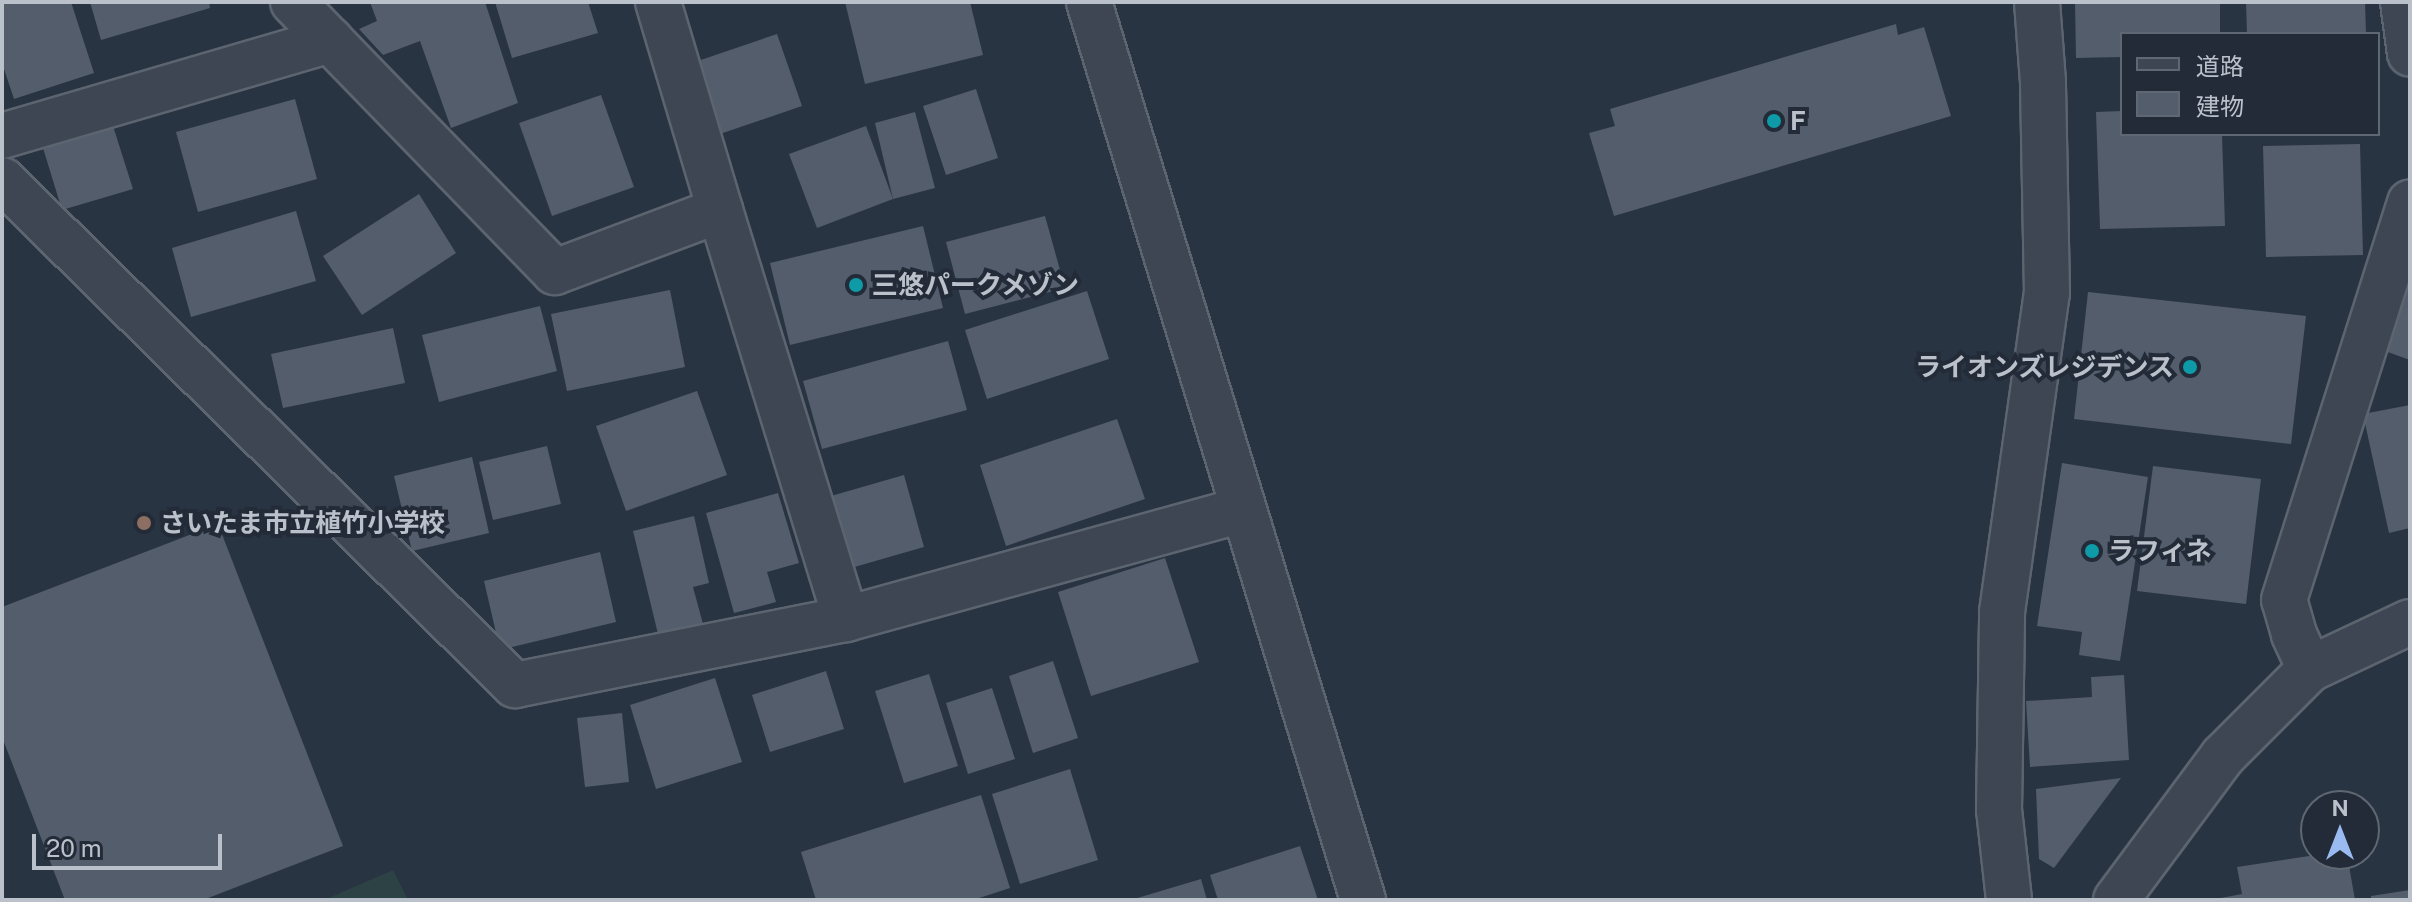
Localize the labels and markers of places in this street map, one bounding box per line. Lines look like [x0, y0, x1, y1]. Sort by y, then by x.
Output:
place label: F [1790, 105, 1806, 137]
marker: F [1765, 112, 1783, 130]
place label: 三悠パークメゾン [872, 269, 1080, 301]
marker: 三悠パークメゾン [847, 276, 865, 294]
place label: ライオンズレジデンス [1914, 351, 2174, 383]
marker: ライオンズレジデンス [2181, 358, 2199, 376]
place label: さいたま市立植竹小学校 [160, 507, 446, 539]
marker: さいたま市立植竹小学校 [135, 514, 153, 532]
place label: ラフィネ [2108, 535, 2212, 567]
marker: ラフィネ [2083, 542, 2101, 560]

